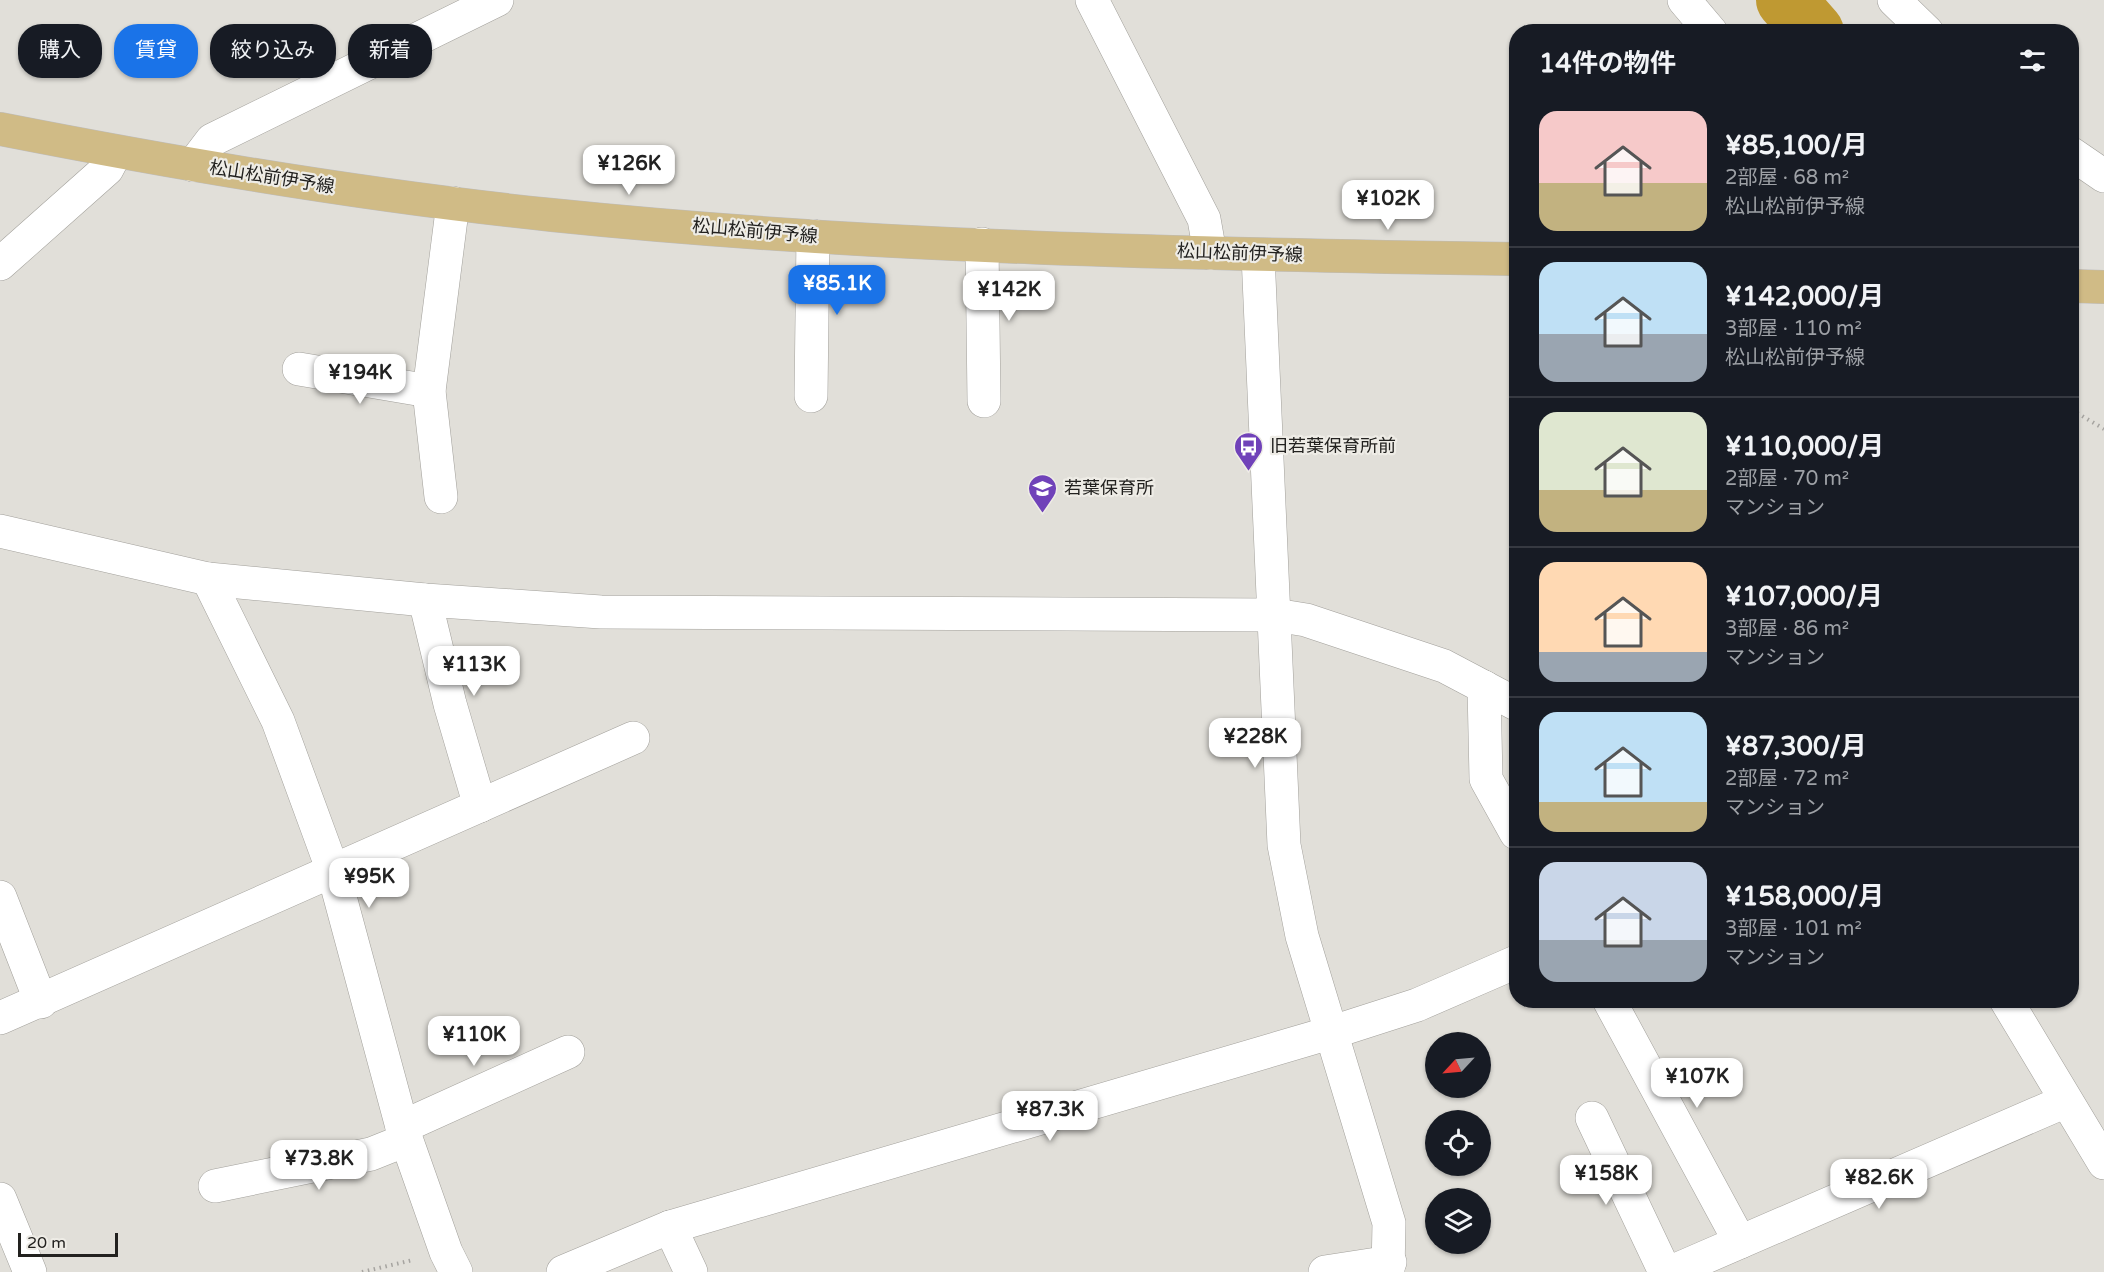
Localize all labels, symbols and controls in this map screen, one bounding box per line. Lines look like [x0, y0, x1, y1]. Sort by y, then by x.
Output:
chip: 購入 [18, 24, 102, 78]
chip: 賃貸 [114, 24, 198, 78]
chip: 絞り込み [210, 24, 336, 78]
chip: 新着 [348, 24, 432, 78]
icon: filters [2016, 44, 2049, 77]
text: 14件の物件 [1539, 48, 1676, 79]
text: ¥85,100/月 [1725, 130, 1868, 161]
icon: home [1587, 135, 1659, 207]
pin: ¥126K [587, 145, 671, 196]
text: ¥126K [597, 152, 661, 176]
street label: 松山松前伊予線 [208, 156, 336, 198]
text: 2部屋 · 68 m² [1725, 166, 1849, 190]
pin: ¥102K [1346, 180, 1430, 231]
text: ¥102K [1356, 187, 1420, 211]
text: 松山松前伊予線 [1725, 195, 1865, 219]
street label: 松山松前伊予線 [691, 215, 819, 247]
street label: 松山松前伊予線 [1177, 240, 1303, 266]
pin: ¥85.1K [788, 265, 886, 316]
pin: ¥142K [967, 271, 1051, 322]
text: ¥85.1K [802, 272, 872, 296]
text: ¥142K [977, 278, 1041, 302]
text: ¥142,000/月 [1725, 281, 1884, 312]
icon: home [1587, 286, 1659, 358]
text: 3部屋 · 110 m² [1725, 317, 1862, 341]
text: 松山松前伊予線 [1725, 346, 1865, 370]
pin: ¥194K [318, 354, 402, 405]
text: ¥194K [328, 361, 392, 385]
bus stop icon: 旧若葉保育所前 [1233, 430, 1265, 472]
text: ¥110,000/月 [1725, 431, 1884, 462]
place label: 旧若葉保育所前 [1270, 435, 1396, 457]
icon: home [1587, 436, 1659, 508]
text: 2部屋 · 70 m² [1725, 467, 1849, 491]
school or university icon: 若葉保育所 [1027, 472, 1059, 514]
place label: 若葉保育所 [1064, 477, 1154, 499]
text: マンション [1725, 496, 1825, 520]
text: ¥107,000/月 [1725, 581, 1883, 612]
icon: home [1587, 586, 1659, 658]
text: 3部屋 · 86 m² [1725, 617, 1849, 641]
pin: ¥113K [432, 646, 516, 697]
text: マンション [1725, 646, 1825, 670]
text: ¥113K [442, 653, 506, 677]
pin: ¥228K [1213, 718, 1297, 769]
text: ¥228K [1223, 725, 1287, 749]
text: ¥87,300/月 [1725, 731, 1867, 762]
icon: home [1587, 736, 1659, 808]
text: 2部屋 · 72 m² [1725, 767, 1849, 791]
text: マンション [1725, 796, 1825, 820]
pin: ¥95K [333, 858, 405, 909]
text: ¥95K [343, 865, 395, 889]
text: ¥158,000/月 [1725, 881, 1884, 912]
icon: home [1587, 886, 1659, 958]
text: 3部屋 · 101 m² [1725, 917, 1862, 941]
text: マンション [1725, 946, 1825, 970]
pin: ¥110K [432, 1016, 516, 1067]
text: ¥110K [442, 1023, 506, 1047]
north arrow [1425, 1032, 1491, 1098]
map controls [1425, 1032, 1491, 1254]
pin: ¥107K [1655, 1058, 1739, 1109]
text: ¥107K [1665, 1065, 1729, 1089]
pin: ¥87.3K [1001, 1091, 1099, 1142]
text: ¥87.3K [1016, 1098, 1084, 1122]
button: locate [1425, 1110, 1491, 1176]
pin: ¥73.8K [270, 1140, 368, 1191]
text: ¥73.8K [284, 1147, 354, 1171]
pin: ¥158K [1564, 1155, 1648, 1206]
pin: ¥82.6K [1830, 1159, 1928, 1210]
text: ¥158K [1574, 1162, 1638, 1186]
text: ¥82.6K [1844, 1166, 1914, 1190]
button: layers [1425, 1188, 1491, 1254]
scale bar [18, 1230, 118, 1258]
text: 20 m [27, 1233, 66, 1253]

